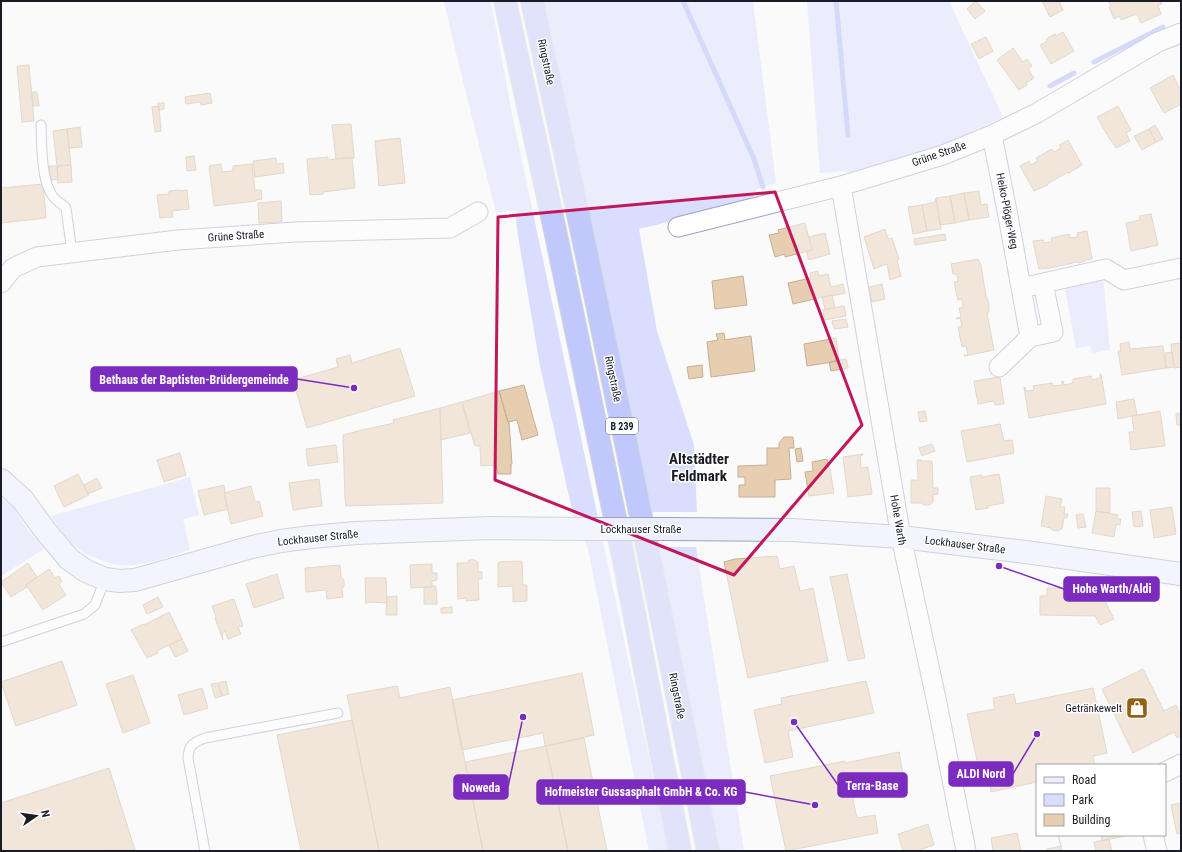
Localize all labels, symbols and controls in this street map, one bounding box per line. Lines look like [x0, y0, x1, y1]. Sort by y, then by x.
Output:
street label: Ringstraße [535, 38, 557, 86]
street label: Grüne Straße [910, 139, 968, 169]
street label: Heiko-Plöger-Weg [993, 172, 1021, 250]
street label: Grüne Straße [207, 228, 265, 244]
street label: Ringstraße [602, 355, 624, 403]
callout: Bethaus der Baptisten-Brüdergemeinde [91, 367, 297, 391]
text: Bethaus der Baptisten-Brüdergemeinde [99, 373, 289, 387]
road number: B 239 [606, 418, 638, 434]
district label: Altstädter Feldmark [669, 450, 729, 485]
street label: Hohe Warth [887, 494, 909, 546]
street label: Lockhauser Straße [600, 523, 682, 536]
street label: Lockhauser Straße [277, 527, 359, 549]
street label: Lockhauser Straße [924, 534, 1006, 556]
callout: Hohe Warth/Aldi [1064, 577, 1159, 601]
text: Hohe Warth/Aldi [1072, 582, 1152, 596]
street label: Ringstraße [666, 672, 688, 720]
shop icon: Getränkewelt [1124, 695, 1150, 721]
place label: Getränkewelt [1065, 702, 1122, 715]
callout: ALDI Nord [949, 762, 1013, 786]
legend [1036, 764, 1166, 836]
text: ALDI Nord [957, 767, 1005, 781]
callout: Terra-Base [838, 773, 907, 797]
text: Road [1072, 773, 1096, 787]
callout: Noweda [454, 775, 508, 799]
text: Terra-Base [845, 779, 899, 793]
callout: Hofmeister Gussasphalt GmbH & Co. KG [537, 780, 745, 804]
text: Noweda [462, 781, 500, 795]
text: Hofmeister Gussasphalt GmbH & Co. KG [545, 785, 737, 799]
text: Park [1072, 793, 1094, 807]
north arrow [16, 796, 56, 836]
text: N [38, 809, 52, 819]
text: Building [1072, 813, 1110, 827]

